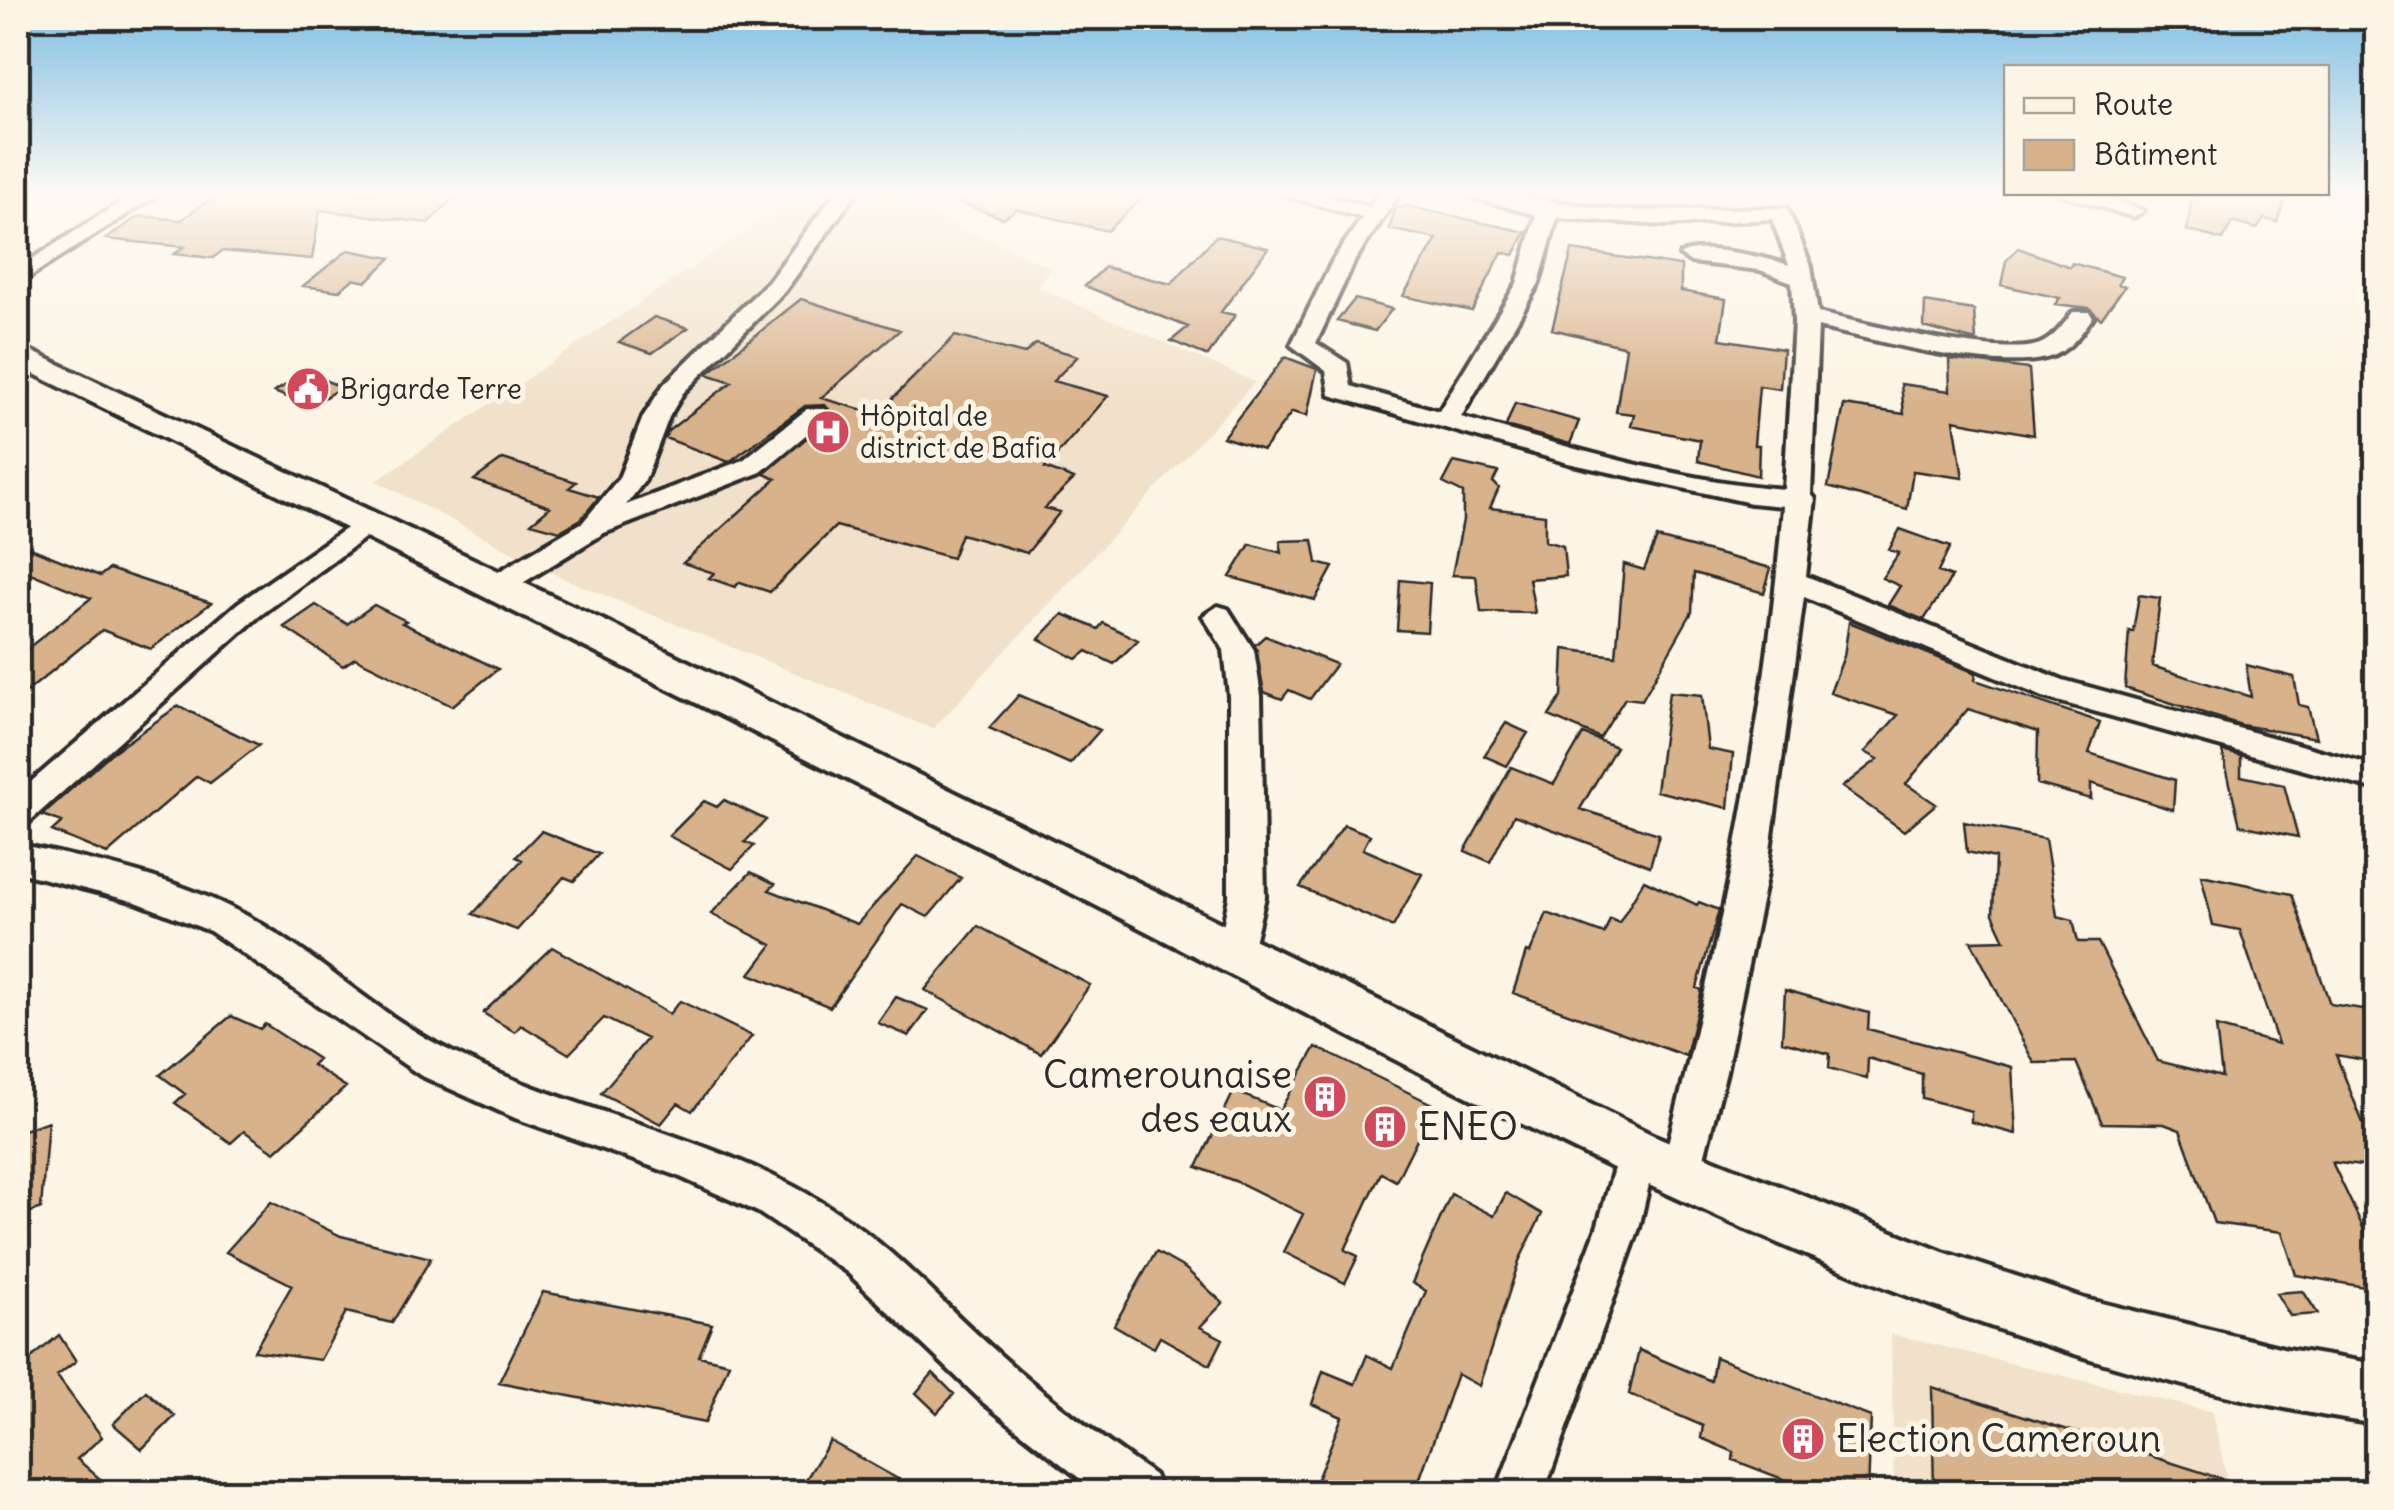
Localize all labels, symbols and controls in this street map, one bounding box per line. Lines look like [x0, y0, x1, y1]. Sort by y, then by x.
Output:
legend [2004, 65, 2329, 195]
text: Route [2094, 85, 2173, 123]
text: Bâtiment [2094, 135, 2217, 173]
public building icon: Brigarde Terre [285, 366, 331, 412]
place label: Brigarde Terre [340, 371, 522, 407]
place label: Hôpital de district de Bafia [860, 398, 1057, 466]
hospital icon: Hôpital de district de Bafia [805, 409, 851, 455]
place label: Camerounaise des eaux [1043, 1051, 1292, 1142]
building icon: Camerounaise des eaux [1302, 1074, 1348, 1120]
place label: ENEO [1418, 1103, 1518, 1150]
building icon: ENEO [1362, 1104, 1408, 1150]
place label: Election Cameroun [1836, 1415, 2161, 1462]
building icon: Election Cameroun [1780, 1416, 1826, 1462]

